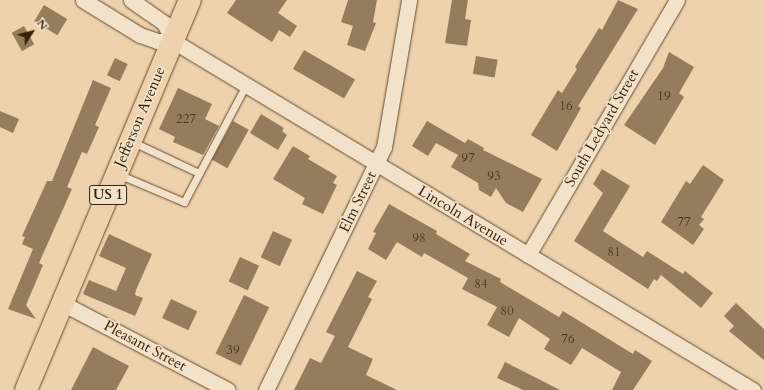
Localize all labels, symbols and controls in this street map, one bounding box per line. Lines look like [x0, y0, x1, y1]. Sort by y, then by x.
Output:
north arrow [12, 12, 52, 52]
text: N [33, 16, 51, 33]
street label: Jefferson Avenue [111, 64, 169, 170]
street label: South Ledyard Street [561, 66, 643, 190]
house number: 19 [657, 88, 671, 104]
house number: 16 [559, 98, 573, 114]
house number: 227 [176, 111, 196, 127]
house number: 97 [461, 150, 475, 166]
street label: Elm Street [335, 168, 381, 236]
house number: 93 [487, 168, 501, 184]
street label: Lincoln Avenue [415, 182, 511, 250]
road number: US 1 [89, 183, 127, 207]
house number: 77 [677, 214, 691, 230]
house number: 98 [412, 230, 426, 246]
house number: 81 [607, 244, 621, 260]
house number: 84 [474, 276, 488, 292]
house number: 80 [500, 303, 514, 319]
street label: Pleasant Street [101, 317, 189, 375]
house number: 76 [561, 331, 575, 347]
house number: 39 [226, 342, 240, 358]

